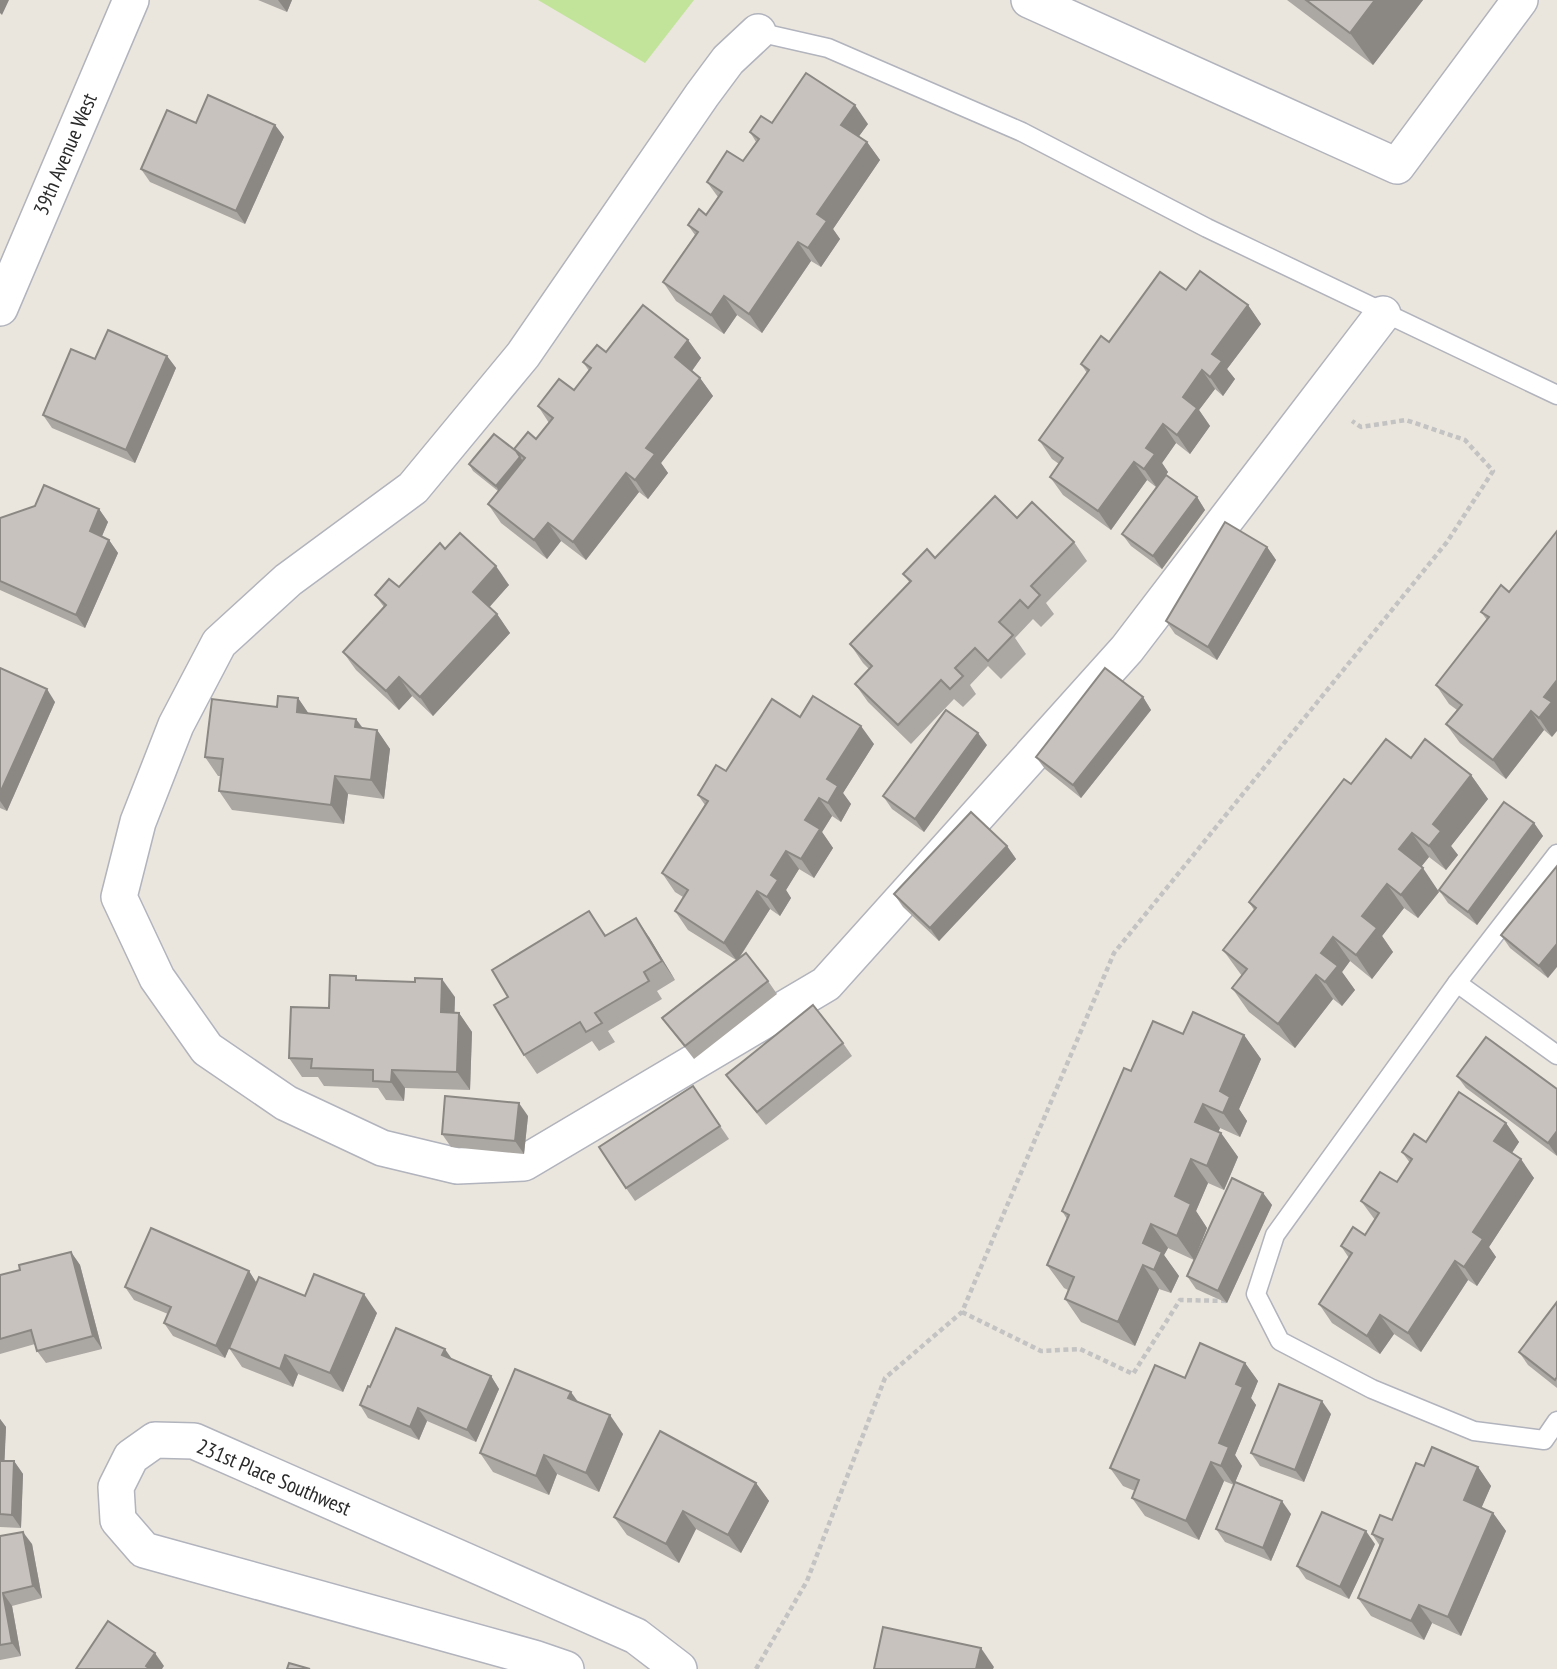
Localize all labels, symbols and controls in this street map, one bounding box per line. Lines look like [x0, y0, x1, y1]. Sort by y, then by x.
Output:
street label: 39th Avenue West [27, 89, 103, 219]
street label: 231st Place Southwest [193, 1432, 355, 1522]

